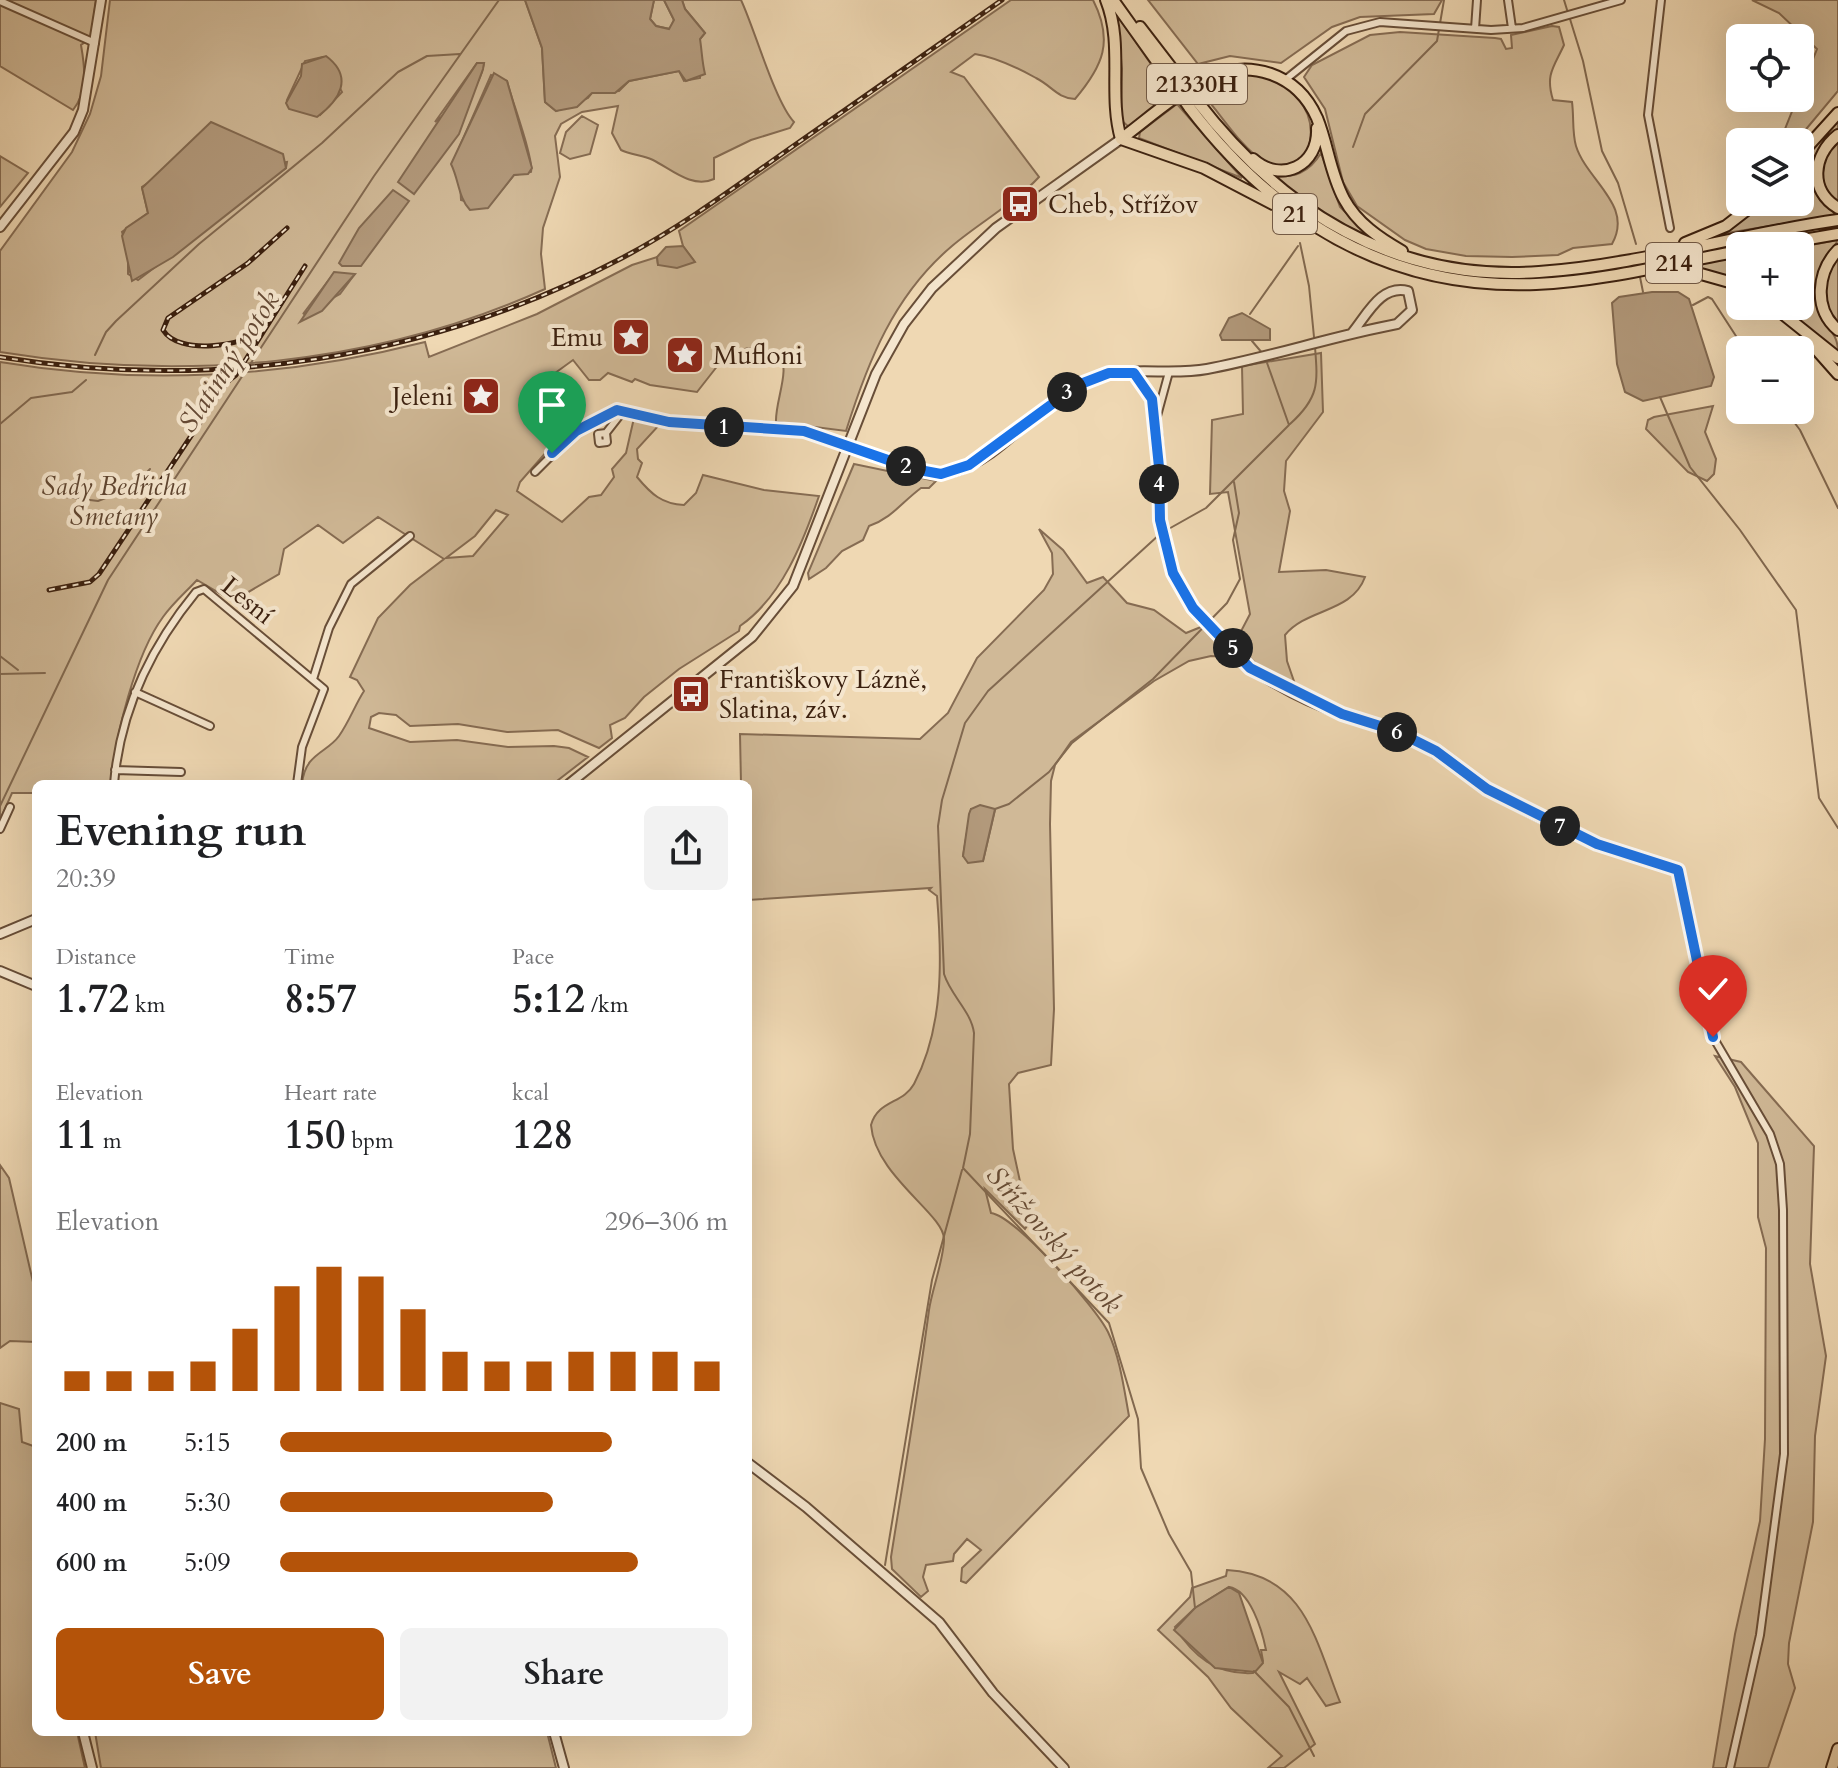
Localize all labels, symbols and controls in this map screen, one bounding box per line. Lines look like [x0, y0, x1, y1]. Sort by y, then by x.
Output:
map controls [1726, 24, 1814, 424]
button: locate [1726, 24, 1814, 112]
road number: 21330H [1147, 64, 1247, 104]
button: layers [1726, 128, 1814, 216]
bus stop icon: Cheb, Střížov [999, 183, 1041, 225]
place label: Cheb, Střížov [1048, 187, 1199, 222]
road number: 21 [1273, 194, 1317, 234]
button: + [1726, 232, 1814, 320]
road number: 214 [1646, 243, 1702, 283]
water label: Slatinný potok [169, 283, 289, 440]
place icon: Emu [610, 316, 652, 358]
place label: Emu [551, 320, 603, 355]
place icon: Mufloni [664, 334, 706, 376]
button: − [1726, 336, 1814, 424]
place label: Mufloni [713, 338, 803, 373]
pin [518, 371, 586, 453]
pin: 3 [1047, 372, 1087, 412]
place icon: Jeleni [460, 375, 502, 417]
text: 3 [1061, 377, 1073, 407]
place label: Jeleni [388, 379, 453, 414]
icon: arrive [530, 383, 574, 427]
pin: 1 [704, 407, 744, 447]
text: 1 [718, 412, 730, 442]
pin: 2 [886, 446, 926, 486]
text: 2 [900, 451, 912, 481]
pin: 4 [1139, 464, 1179, 504]
park label: Sady Bedřicha Smetany [41, 469, 187, 534]
text: 4 [1153, 469, 1165, 499]
street label: Lesní [214, 568, 281, 632]
pin: 5 [1213, 628, 1253, 668]
text: 5 [1227, 633, 1239, 663]
place label: Františkovy Lázně, Slatina, záv. [719, 662, 927, 727]
bus stop icon: Františkovy Lázně, Slatina, záv. [670, 673, 712, 715]
pin: 6 [1377, 712, 1417, 752]
text: 6 [1391, 717, 1403, 747]
text: Evening run [56, 801, 306, 861]
button: share [644, 806, 728, 890]
pin: 7 [1540, 806, 1580, 846]
text: 7 [1554, 811, 1566, 841]
text: 20:39 [56, 861, 116, 896]
text: Distance [56, 942, 136, 972]
text: Time [284, 942, 335, 972]
text: Pace [512, 942, 555, 972]
pin [1679, 955, 1747, 1037]
icon: check [1691, 967, 1735, 1011]
text: 1.72 [56, 972, 129, 1027]
text: 8:57 [284, 972, 357, 1027]
text: 5:12 [512, 972, 585, 1027]
text: km [129, 990, 165, 1020]
text: /km [585, 990, 629, 1020]
text: Elevation [56, 1078, 143, 1108]
text: Heart rate [284, 1078, 377, 1108]
text: kcal [512, 1078, 549, 1108]
text: 11 [56, 1108, 97, 1163]
text: 150 [284, 1108, 345, 1163]
text: 128 [512, 1108, 573, 1163]
text: m [97, 1126, 122, 1156]
text: bpm [345, 1126, 394, 1156]
water label: Střížovský potok [978, 1158, 1131, 1322]
text: Elevation [56, 1204, 159, 1239]
text: 296–306 m [605, 1204, 728, 1239]
text: 200 m [56, 1425, 127, 1460]
text: 5:15 [184, 1425, 231, 1460]
text: 400 m [56, 1485, 127, 1520]
text: 5:30 [184, 1485, 231, 1520]
text: 600 m [56, 1545, 127, 1580]
text: 5:09 [184, 1545, 231, 1580]
button: Save [56, 1628, 384, 1720]
button: Share [400, 1628, 728, 1720]

